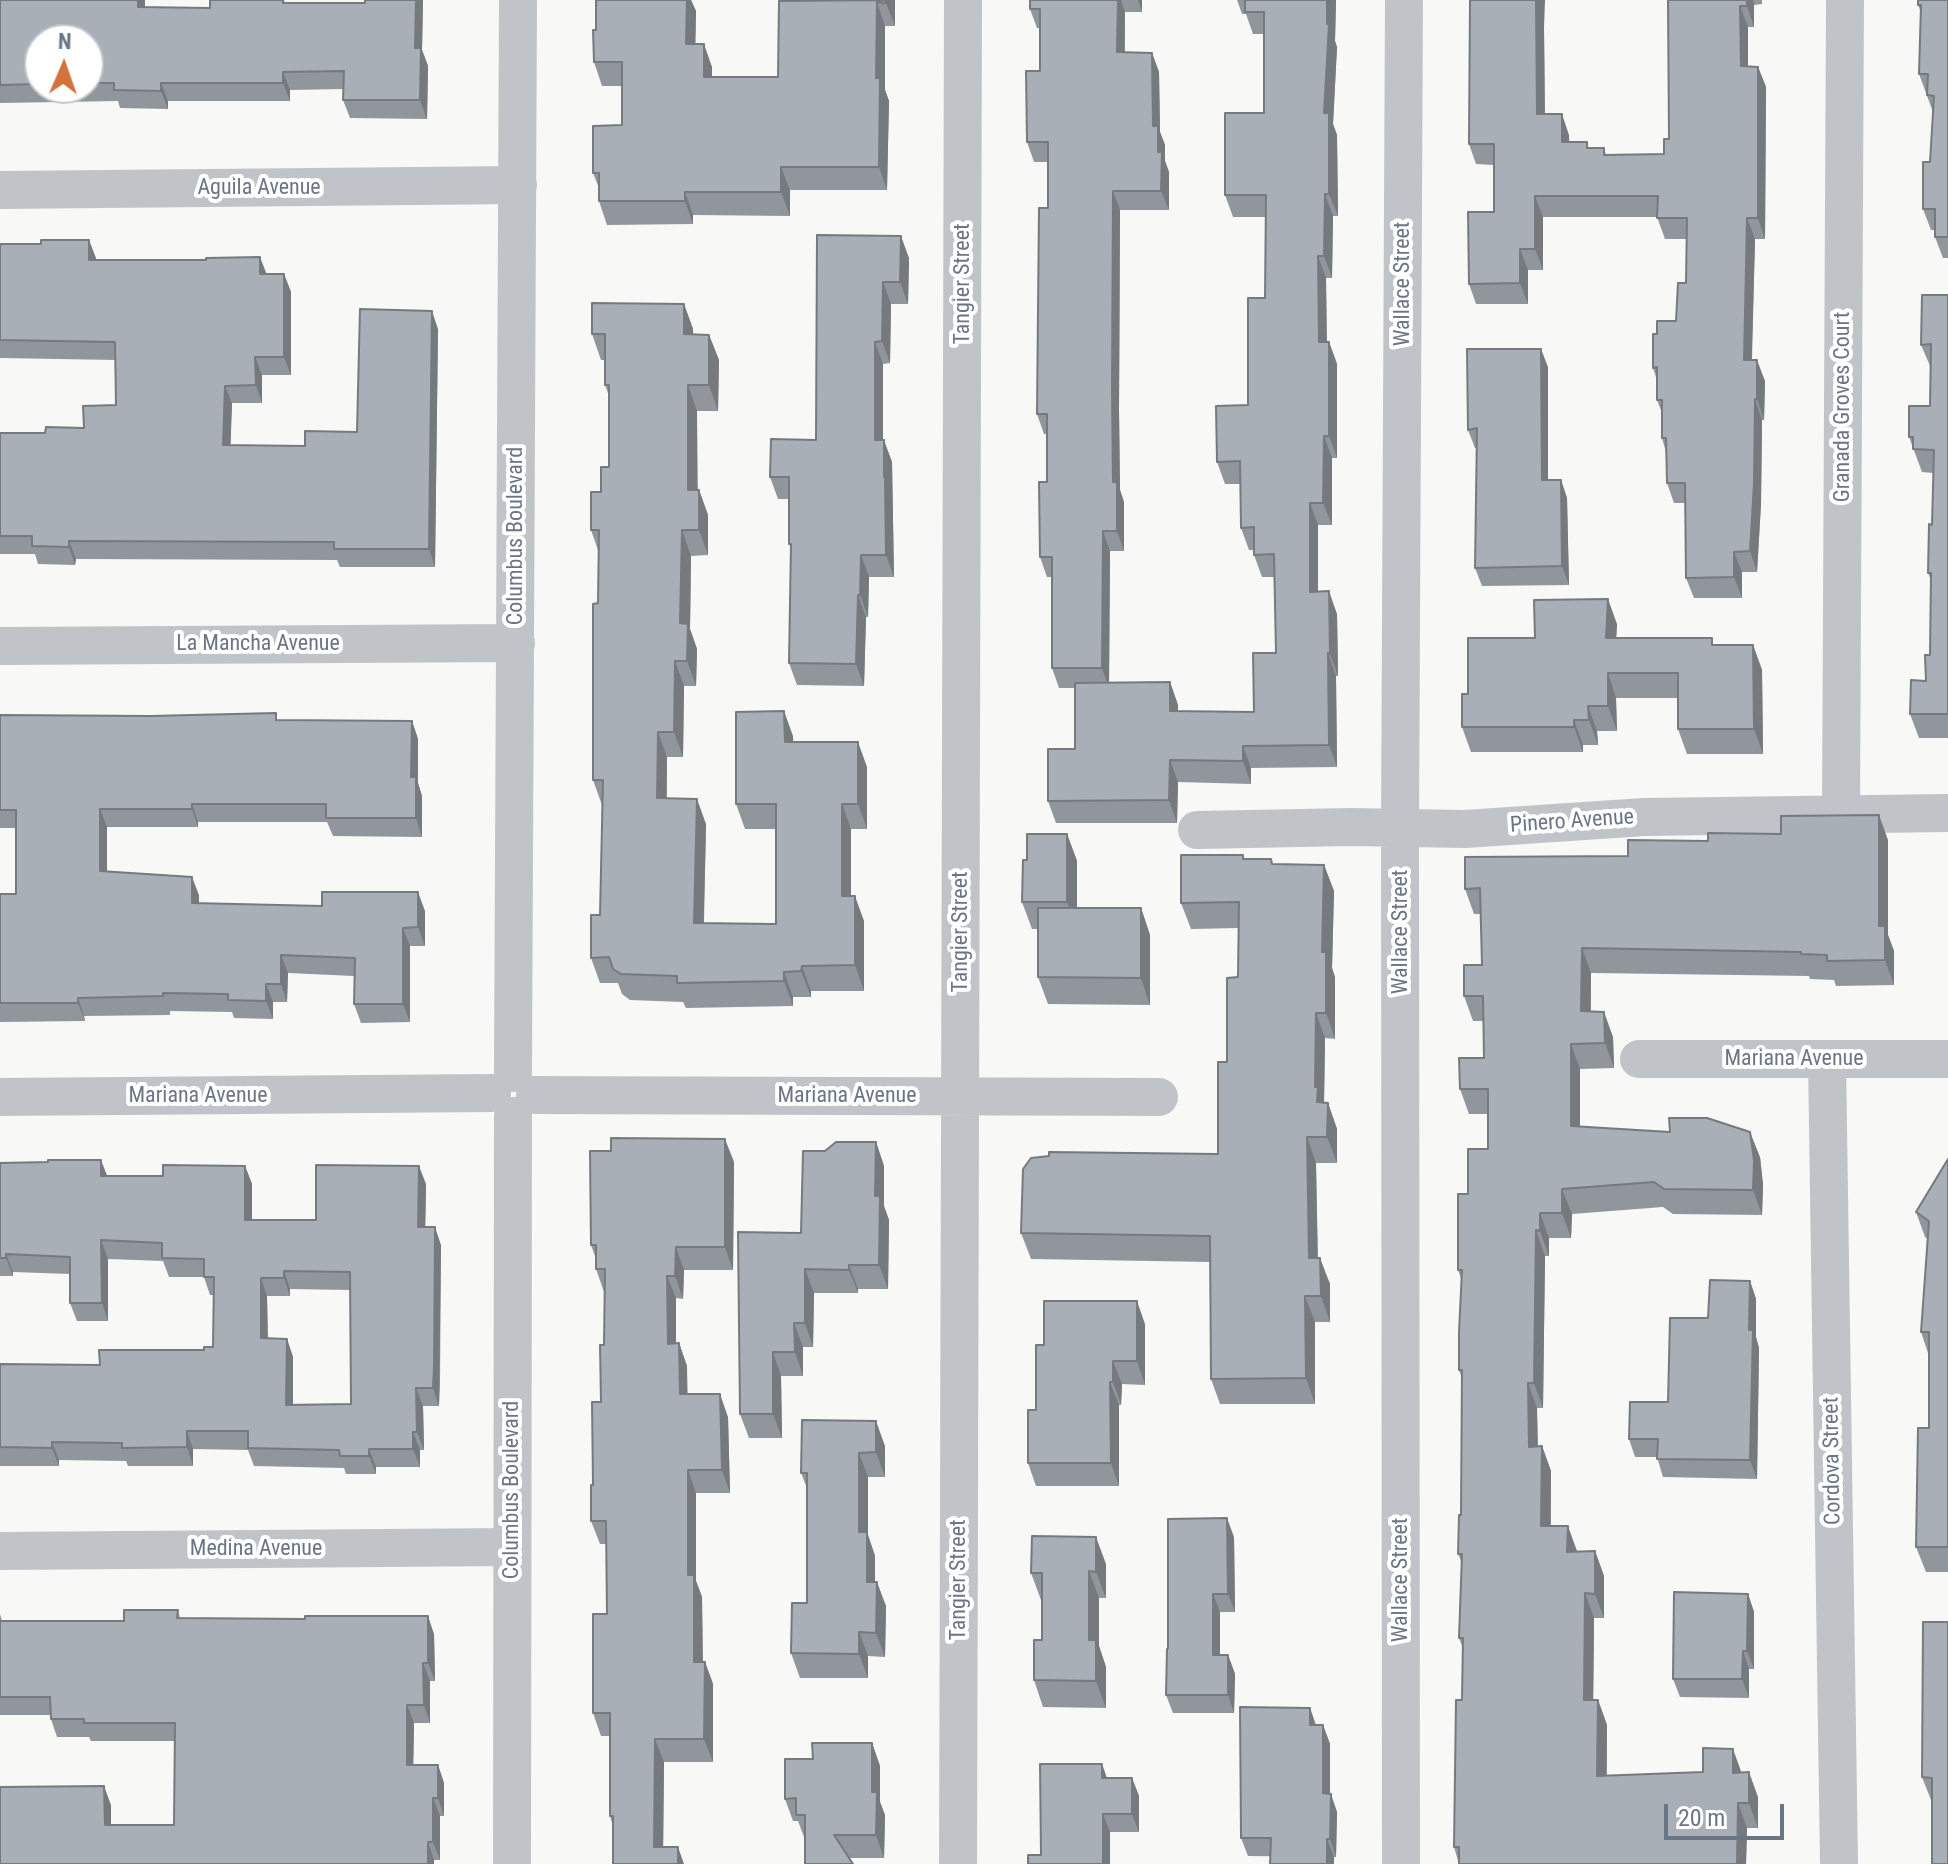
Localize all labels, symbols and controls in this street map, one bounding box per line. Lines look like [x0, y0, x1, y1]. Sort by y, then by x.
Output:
north arrow [24, 24, 104, 104]
text: N [58, 29, 72, 54]
street label: Aguila Avenue [197, 175, 321, 201]
street label: Wallace Street [1390, 222, 1416, 346]
street label: Tangier Street [950, 224, 976, 344]
street label: Granada Groves Court [1830, 312, 1856, 502]
street label: Columbus Boulevard [503, 447, 529, 625]
street label: La Mancha Avenue [176, 631, 340, 657]
street label: Pinero Avenue [1509, 805, 1635, 839]
street label: Wallace Street [1388, 870, 1414, 994]
street label: Tangier Street [948, 872, 974, 992]
street label: Mariana Avenue [1724, 1046, 1864, 1072]
street label: Mariana Avenue [128, 1083, 268, 1109]
street label: Mariana Avenue [777, 1083, 917, 1109]
street label: Cordova Street [1819, 1397, 1847, 1525]
street label: Columbus Boulevard [499, 1401, 525, 1579]
street label: Wallace Street [1388, 1518, 1414, 1642]
street label: Tangier Street [946, 1520, 972, 1640]
street label: Medina Avenue [190, 1536, 322, 1562]
scale bar [1668, 1788, 1788, 1838]
text: 20 m [1678, 1804, 1725, 1832]

